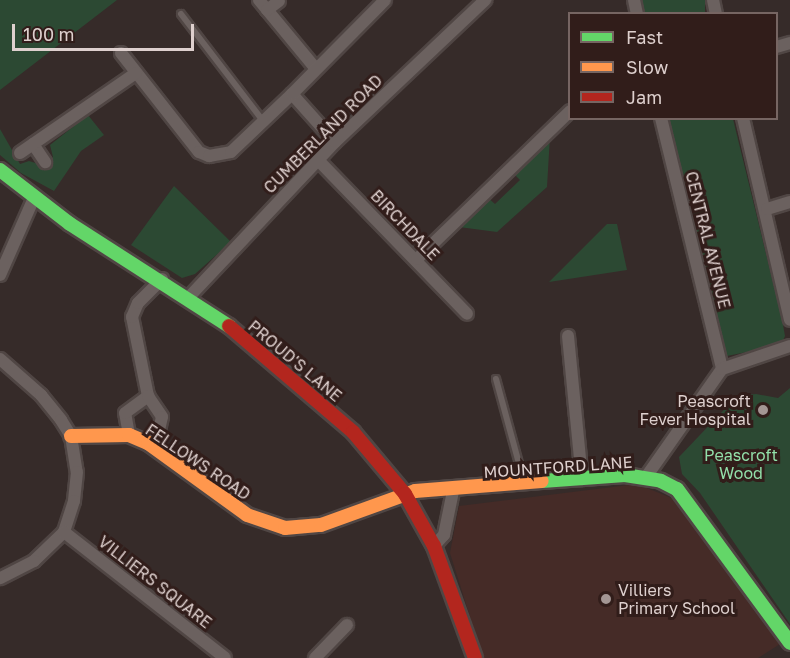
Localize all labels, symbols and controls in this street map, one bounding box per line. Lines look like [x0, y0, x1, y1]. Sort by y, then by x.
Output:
scale bar [15, 12, 196, 50]
legend [568, 12, 778, 120]
text: 100 m [23, 23, 74, 45]
text: Fast [626, 26, 663, 48]
text: Slow [626, 56, 668, 78]
street label: CUMBERLAND ROAD [260, 71, 386, 197]
text: Jam [626, 86, 662, 108]
street label: CENTRAL AVENUE [682, 169, 734, 311]
street label: BIRCHDALE [367, 186, 443, 264]
street label: PROUD'S LANE [244, 316, 346, 406]
place label: Peascroft Fever Hospital [640, 391, 751, 429]
marker: Peascroft Fever Hospital [756, 403, 770, 417]
street label: FELLOWS ROAD [142, 420, 254, 504]
park label: Peascroft Wood [704, 445, 778, 483]
street label: MOUNTFORD LANE [483, 452, 633, 482]
street label: VILLIERS SQUARE [95, 532, 215, 632]
place label: Villiers Primary School [618, 580, 735, 618]
marker: Villiers Primary School [599, 592, 613, 606]

